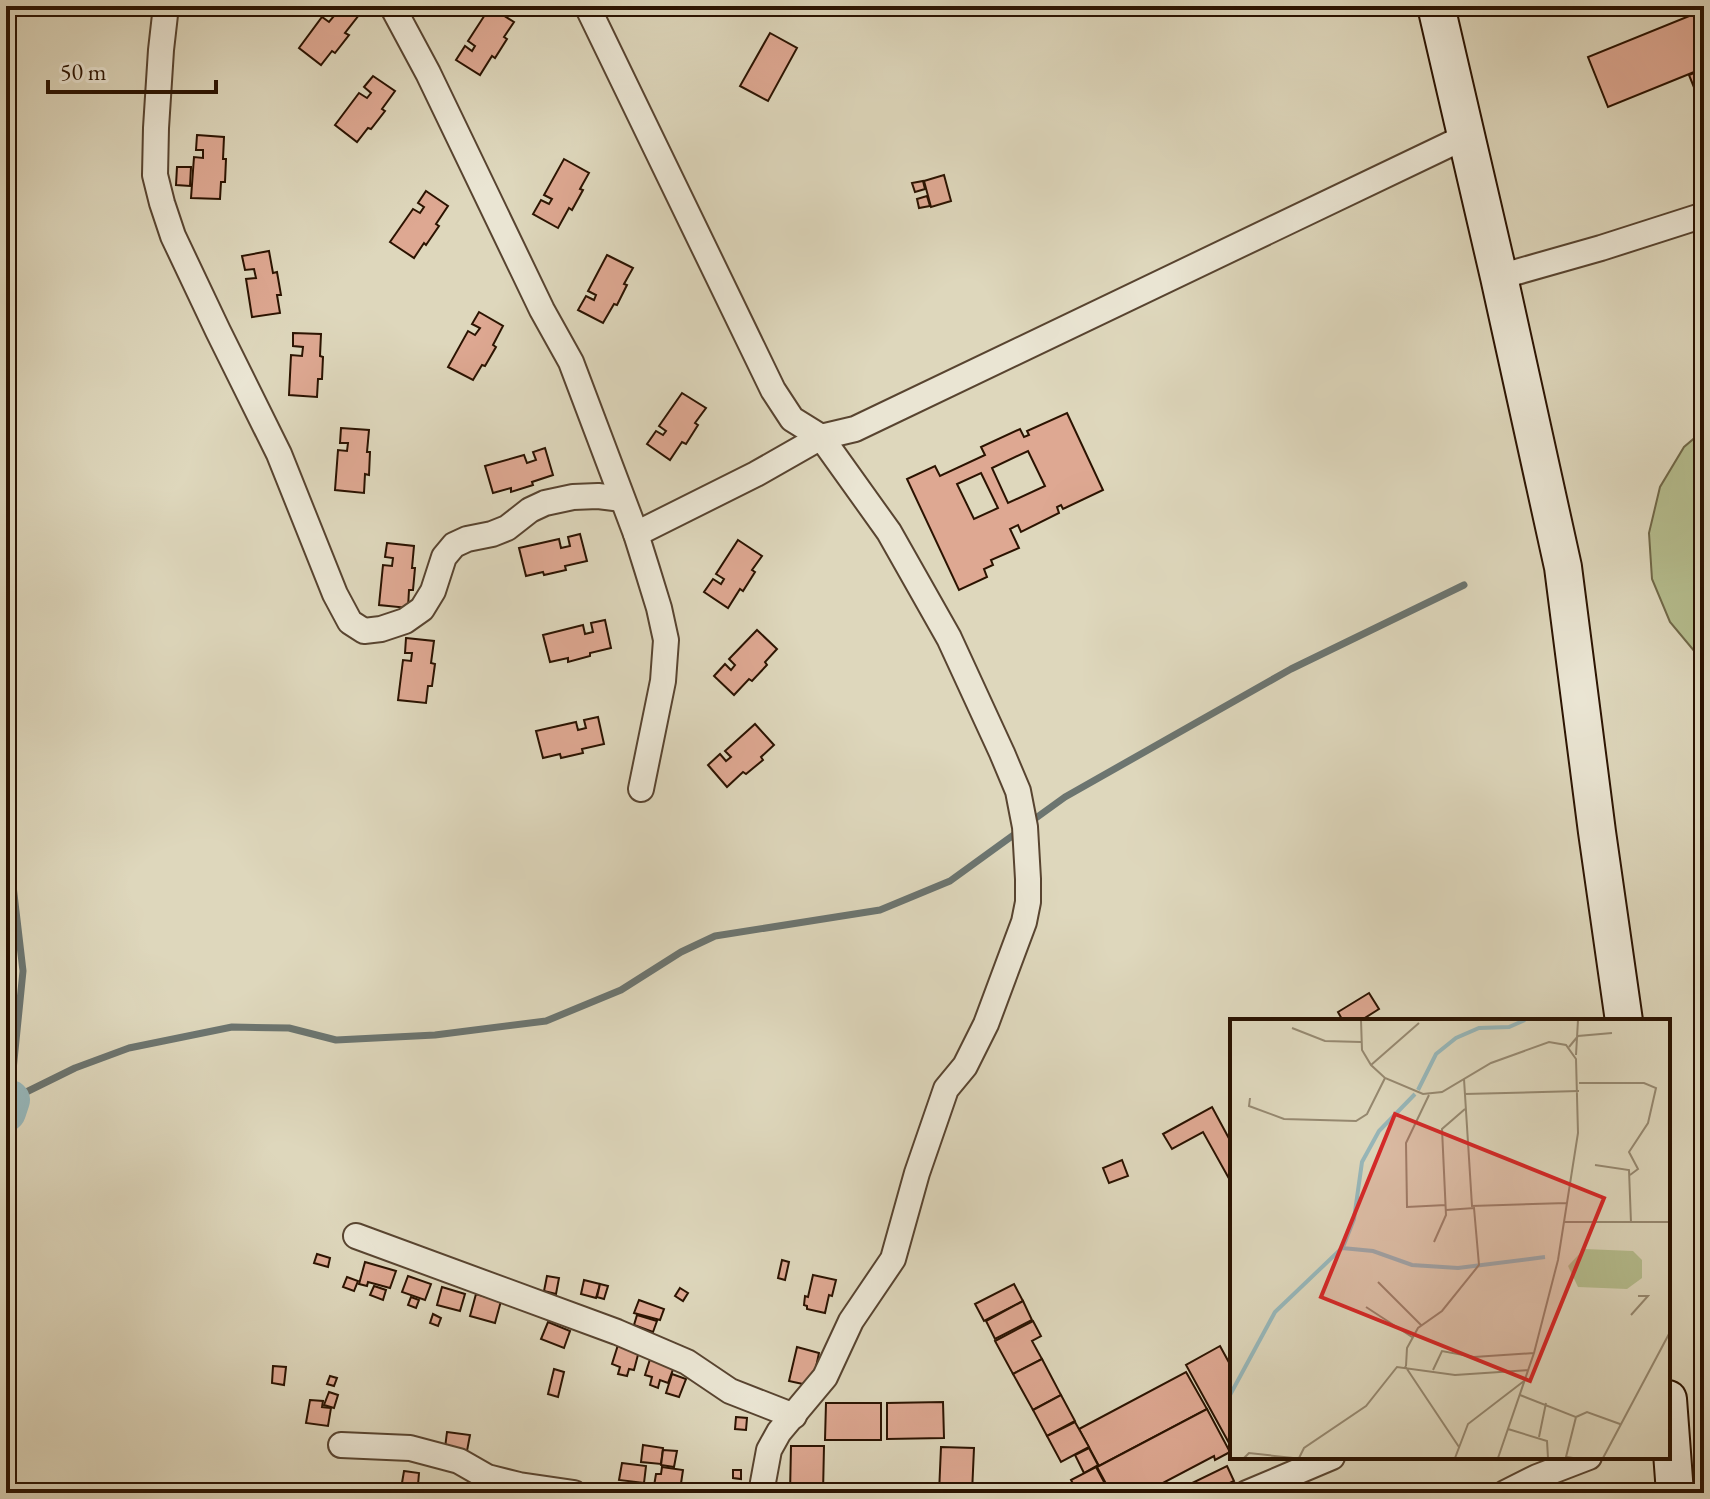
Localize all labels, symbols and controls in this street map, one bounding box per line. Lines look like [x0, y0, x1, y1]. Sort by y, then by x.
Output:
scale bar [48, 44, 216, 94]
text: 50 m [60, 56, 107, 87]
inset map [1230, 1019, 1670, 1459]

